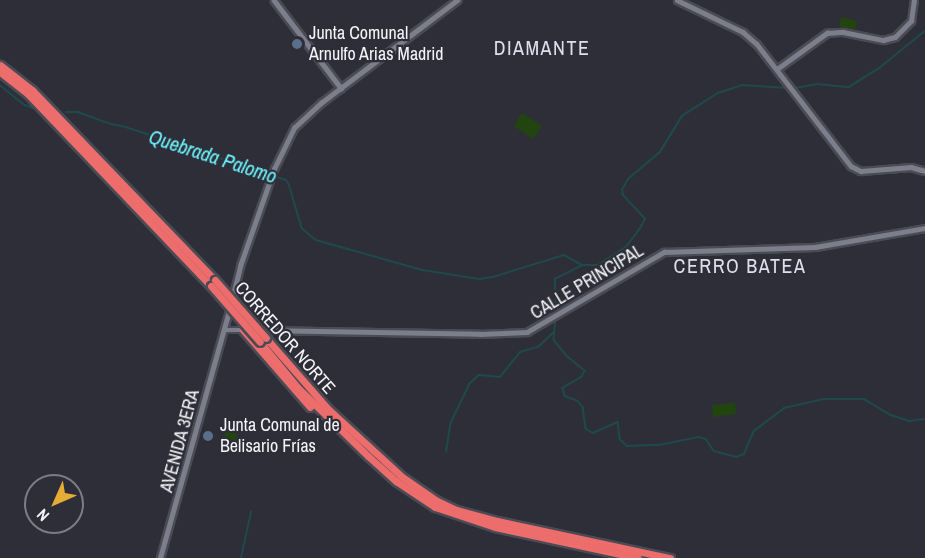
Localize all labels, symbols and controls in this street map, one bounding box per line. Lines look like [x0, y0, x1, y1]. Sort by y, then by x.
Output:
place label: Junta Comunal Arnulfo Arias Madrid [309, 23, 444, 66]
district label: DIAMANTE [494, 35, 590, 59]
marker: Junta Comunal Arnulfo Arias Madrid [290, 37, 304, 51]
water label: Quebrada Palomo [146, 124, 280, 188]
street label: CALLE PRINCIPAL [527, 240, 647, 324]
district label: CERRO BATEA [674, 253, 806, 277]
street label: CORREDOR NORTE [230, 277, 340, 399]
street label: AVENIDA 3ERA [156, 387, 204, 495]
place label: Junta Comunal de Belisario Frías [220, 415, 340, 458]
marker: Junta Comunal de Belisario Frías [201, 429, 215, 443]
north arrow [24, 474, 84, 534]
text: N [32, 504, 54, 526]

